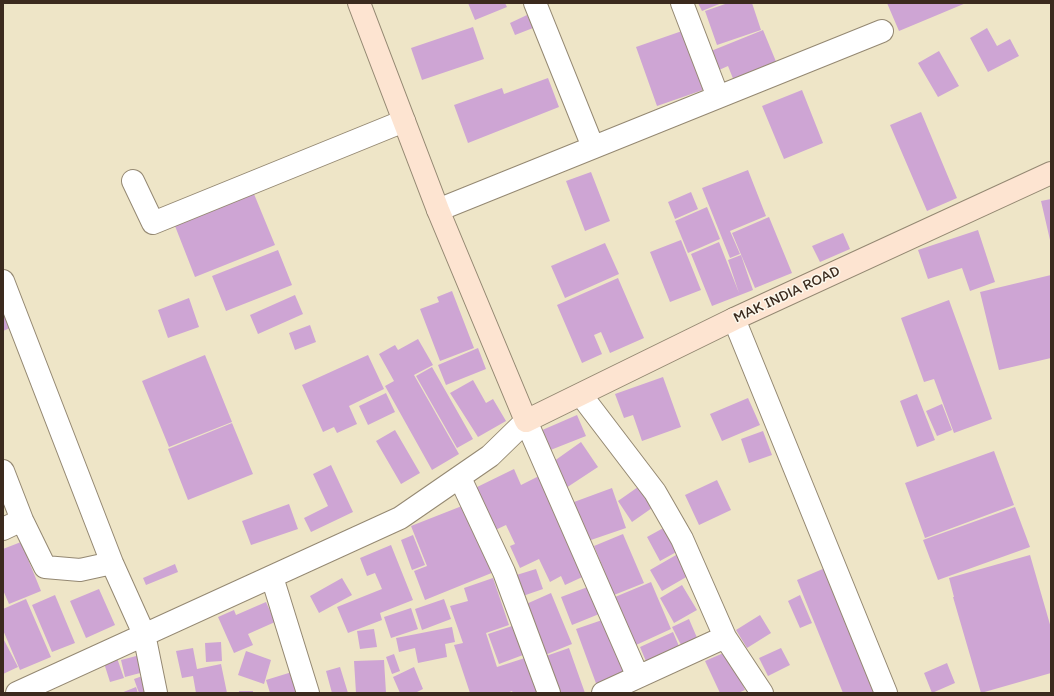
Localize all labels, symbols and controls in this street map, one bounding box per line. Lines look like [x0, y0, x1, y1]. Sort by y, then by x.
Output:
street label: MAK INDIA ROAD [731, 262, 843, 328]

